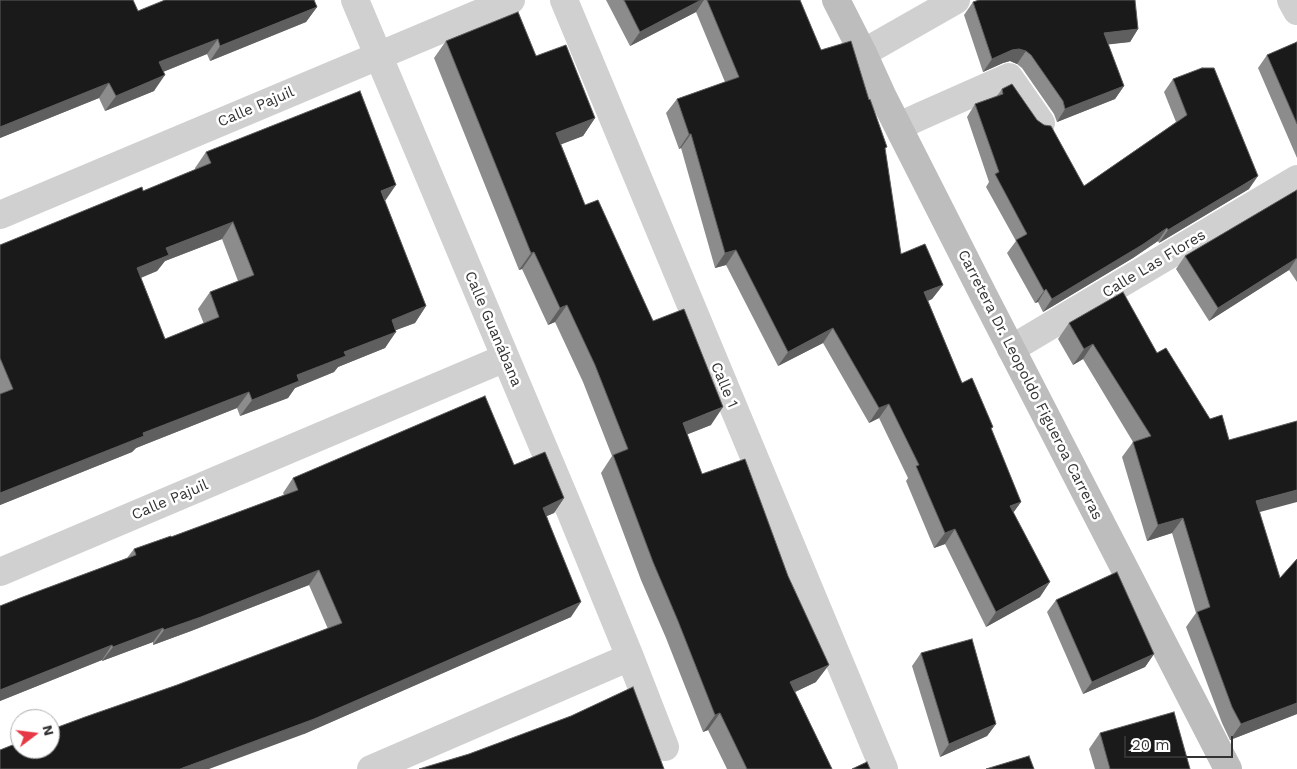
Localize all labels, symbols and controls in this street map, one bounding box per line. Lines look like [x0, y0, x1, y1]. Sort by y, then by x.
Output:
street label: Calle Pajuil [215, 83, 297, 131]
street label: Calle Las Flores [1099, 226, 1209, 302]
street label: Carretera Dr. Leopoldo Figueroa Carreras [954, 247, 1106, 523]
street label: Calle Guanábana [461, 269, 525, 389]
street label: Calle 1 [706, 360, 742, 410]
street label: Calle Pajuil [129, 476, 211, 524]
north arrow [10, 709, 60, 759]
text: N [39, 723, 58, 737]
scale bar [1127, 726, 1236, 758]
text: 20 m [1132, 736, 1170, 754]

